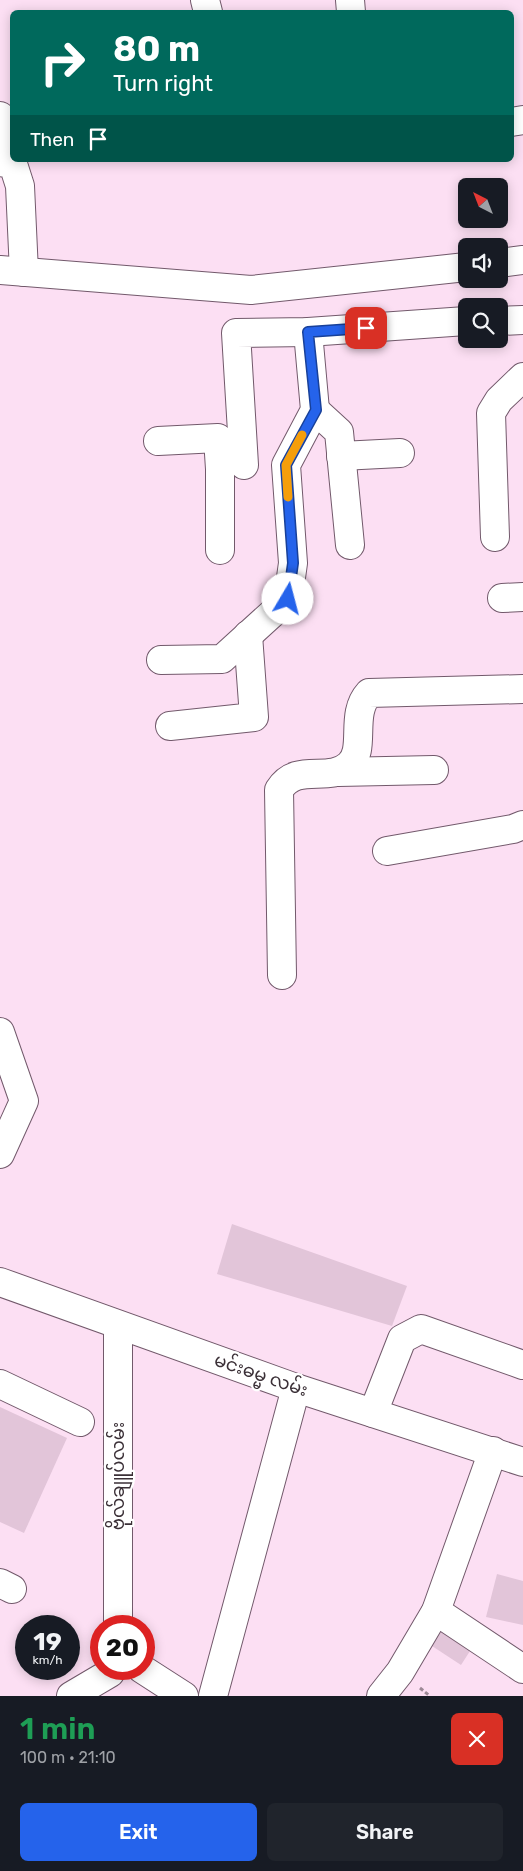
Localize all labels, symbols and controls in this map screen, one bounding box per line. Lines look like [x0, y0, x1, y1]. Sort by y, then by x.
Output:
text: 80 m [113, 28, 200, 70]
icon: right [30, 30, 95, 95]
text: Turn right [113, 70, 213, 97]
icon: arrive [84, 125, 112, 153]
text: Then [30, 128, 74, 151]
north arrow [458, 178, 508, 228]
map controls [458, 178, 508, 348]
button: sound [458, 238, 508, 288]
button: search [458, 298, 508, 348]
pin [345, 307, 387, 349]
icon: arrive [352, 314, 380, 342]
position arrow [261, 572, 313, 624]
street label: မင်းဓမ္မ လမ်း [210, 1347, 311, 1405]
street label: ဗိုလ်ချူပ်လမ်း [104, 1422, 133, 1530]
speed limit sign: 20 [90, 1615, 155, 1680]
text: 19 [33, 1627, 62, 1656]
text: km/h [33, 1653, 62, 1667]
text: 1 min [20, 1711, 95, 1747]
button: close [451, 1713, 503, 1765]
text: 100 m · 21:10 [20, 1748, 116, 1767]
button: Exit [20, 1803, 257, 1861]
button: Share [267, 1803, 503, 1861]

